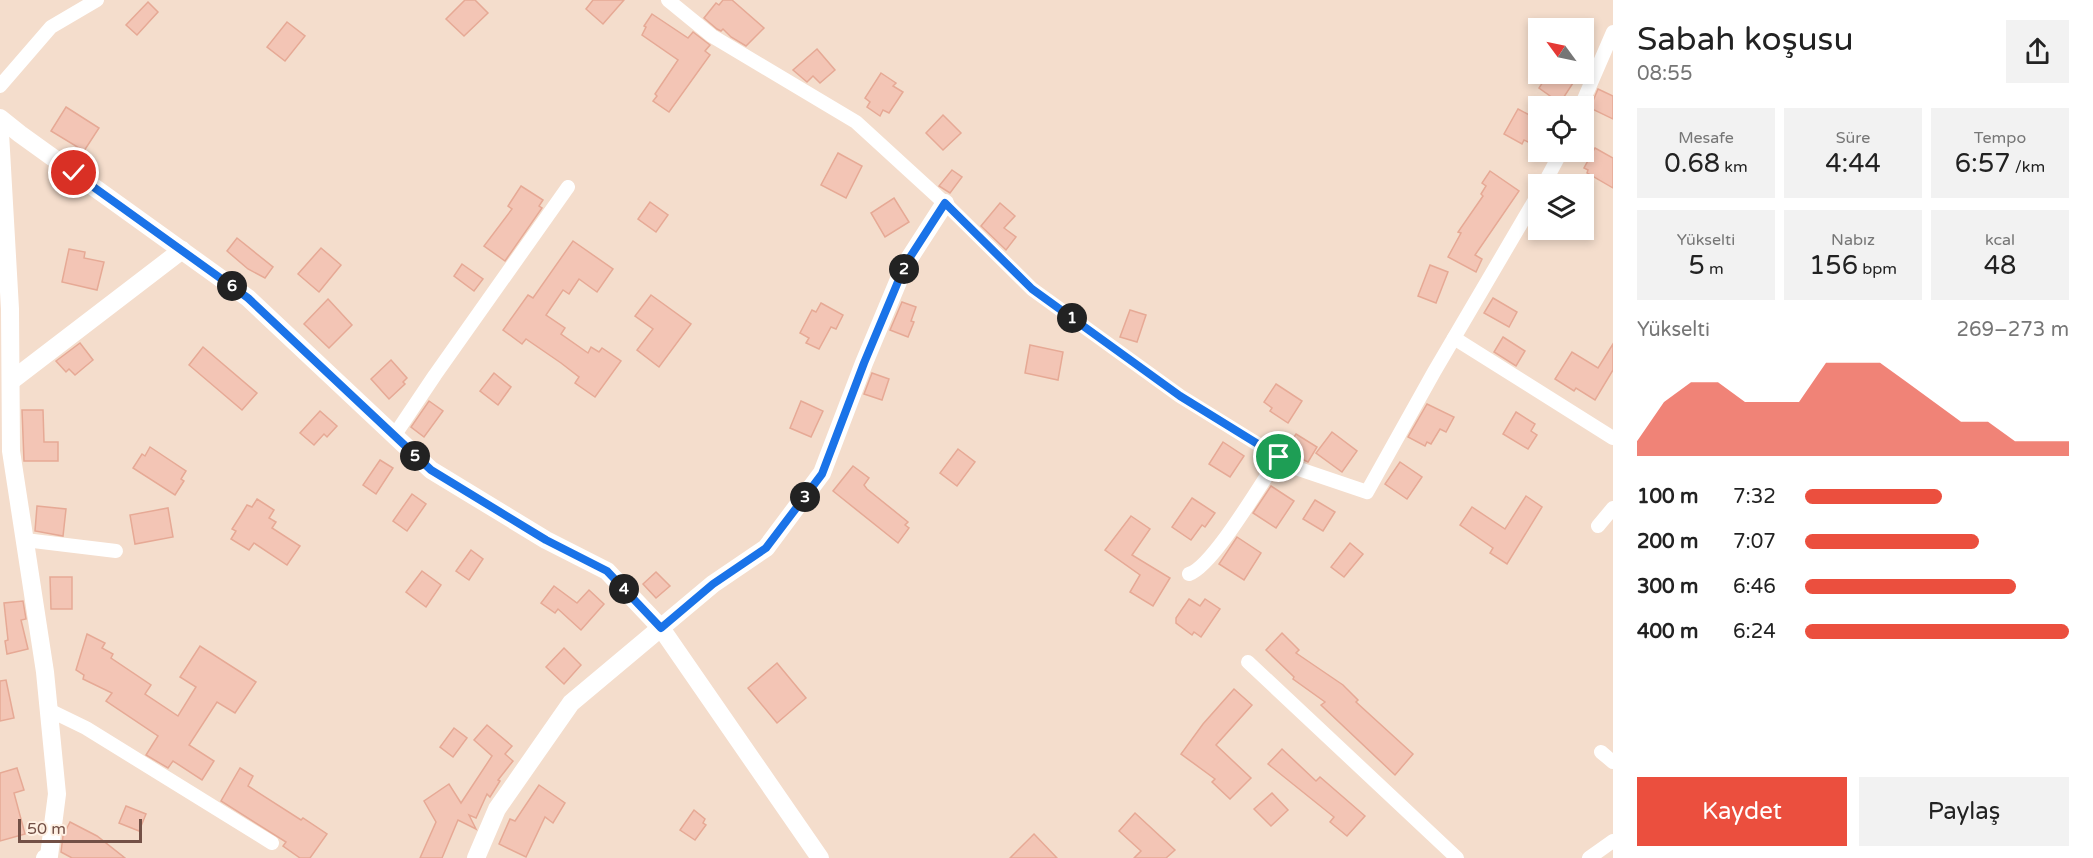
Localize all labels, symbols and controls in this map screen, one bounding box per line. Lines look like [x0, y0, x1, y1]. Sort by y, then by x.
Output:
north arrow [1528, 18, 1594, 84]
map controls [1528, 18, 1594, 240]
text: Sabah koşusu [1637, 20, 1854, 59]
button: share [2006, 20, 2069, 83]
text: 08:55 [1637, 62, 1692, 86]
button: locate [1528, 96, 1594, 162]
text: Mesafe [1678, 128, 1734, 148]
text: Süre [1836, 128, 1870, 148]
text: Tempo [1974, 128, 2026, 148]
pin [48, 147, 99, 198]
text: 0.68 [1664, 148, 1720, 179]
text: 4:44 [1825, 148, 1881, 179]
text: 6:57 [1955, 148, 2011, 179]
icon: check [57, 156, 90, 189]
text: km [1720, 157, 1748, 177]
text: /km [2011, 157, 2045, 177]
button: layers [1528, 174, 1594, 240]
text: Yükselti [1677, 230, 1735, 250]
text: Nabız [1831, 230, 1875, 250]
text: kcal [1985, 230, 2015, 250]
text: 5 [1688, 250, 1705, 281]
text: 156 [1809, 250, 1858, 281]
text: 48 [1984, 250, 2016, 281]
pin: 2 [889, 254, 919, 284]
text: 2 [899, 259, 909, 279]
text: m [1705, 259, 1724, 279]
text: bpm [1858, 259, 1897, 279]
pin: 6 [217, 271, 247, 301]
text: 6 [227, 276, 237, 296]
pin: 1 [1057, 303, 1087, 333]
text: 1 [1067, 308, 1077, 328]
text: Yükselti [1637, 318, 1710, 342]
text: 269–273 m [1956, 318, 2069, 342]
pin [1253, 431, 1304, 482]
icon: arrive [1262, 440, 1295, 473]
pin: 5 [400, 441, 430, 471]
text: 5 [410, 446, 420, 466]
pin: 3 [790, 482, 820, 512]
text: 100 m [1637, 485, 1698, 509]
text: 7:32 [1733, 485, 1776, 509]
text: 3 [800, 487, 810, 507]
text: 200 m [1637, 530, 1698, 554]
text: 7:07 [1733, 530, 1776, 554]
pin: 4 [609, 574, 639, 604]
text: 300 m [1637, 575, 1698, 599]
text: 6:46 [1733, 575, 1776, 599]
text: 4 [619, 579, 629, 599]
text: 400 m [1637, 620, 1698, 644]
text: 6:24 [1733, 620, 1776, 644]
button: Kaydet [1637, 777, 1847, 846]
button: Paylaş [1859, 777, 2069, 846]
scale bar [18, 816, 142, 844]
text: 50 m [27, 819, 66, 839]

